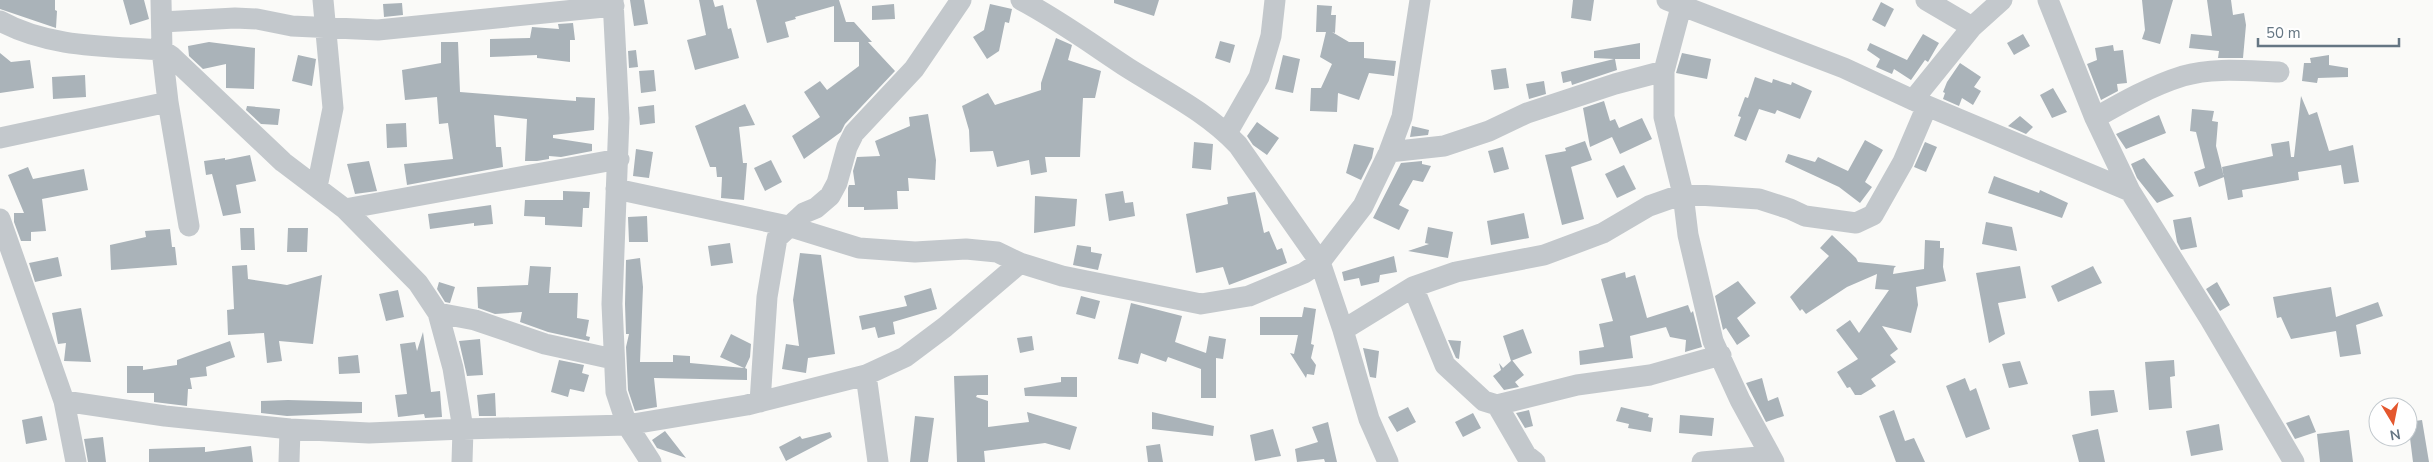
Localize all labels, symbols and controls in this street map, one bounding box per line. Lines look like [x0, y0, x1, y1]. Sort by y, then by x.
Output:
scale bar [2258, 15, 2399, 47]
text: 50 m [2266, 23, 2301, 43]
north arrow [2368, 397, 2418, 447]
text: N [2388, 424, 2402, 445]

